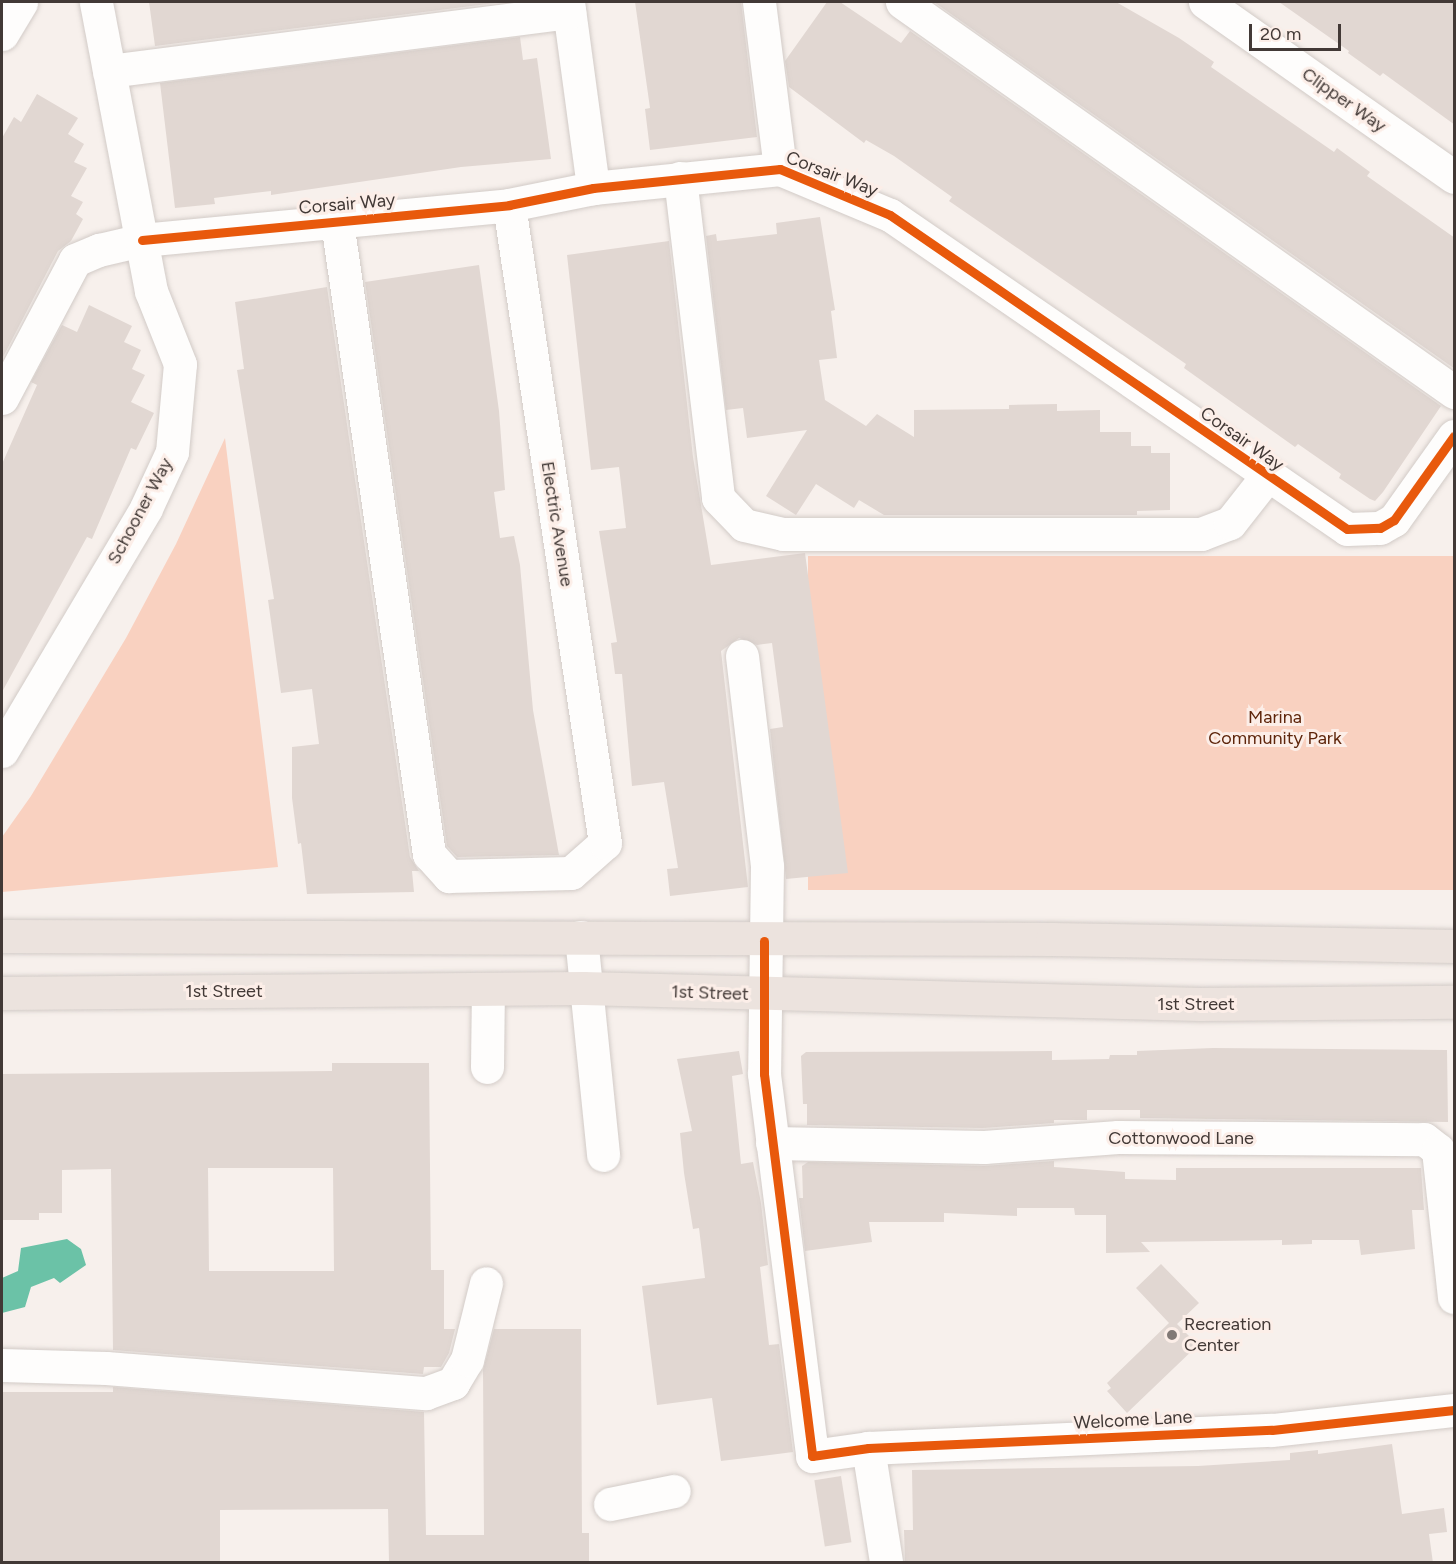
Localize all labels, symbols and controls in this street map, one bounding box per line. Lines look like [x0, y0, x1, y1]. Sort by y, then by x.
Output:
scale bar [1252, 12, 1344, 50]
text: 20 m [1260, 23, 1301, 45]
street label: Clipper Way [1298, 63, 1390, 137]
street label: Corsair Way [783, 147, 881, 201]
street label: Corsair Way [298, 189, 396, 219]
street label: Corsair Way [1196, 402, 1288, 476]
street label: Schooner Way [103, 454, 177, 568]
street label: Electric Avenue [536, 460, 578, 588]
park label: Marina Community Park [1208, 707, 1342, 750]
street label: 1st Street [185, 980, 263, 1002]
street label: 1st Street [671, 981, 749, 1005]
street label: 1st Street [1157, 993, 1235, 1015]
street label: Cottonwood Lane [1108, 1127, 1254, 1149]
place label: Recreation Center [1184, 1314, 1271, 1356]
marker: Recreation Center [1165, 1328, 1179, 1342]
street label: Welcome Lane [1073, 1406, 1193, 1434]

